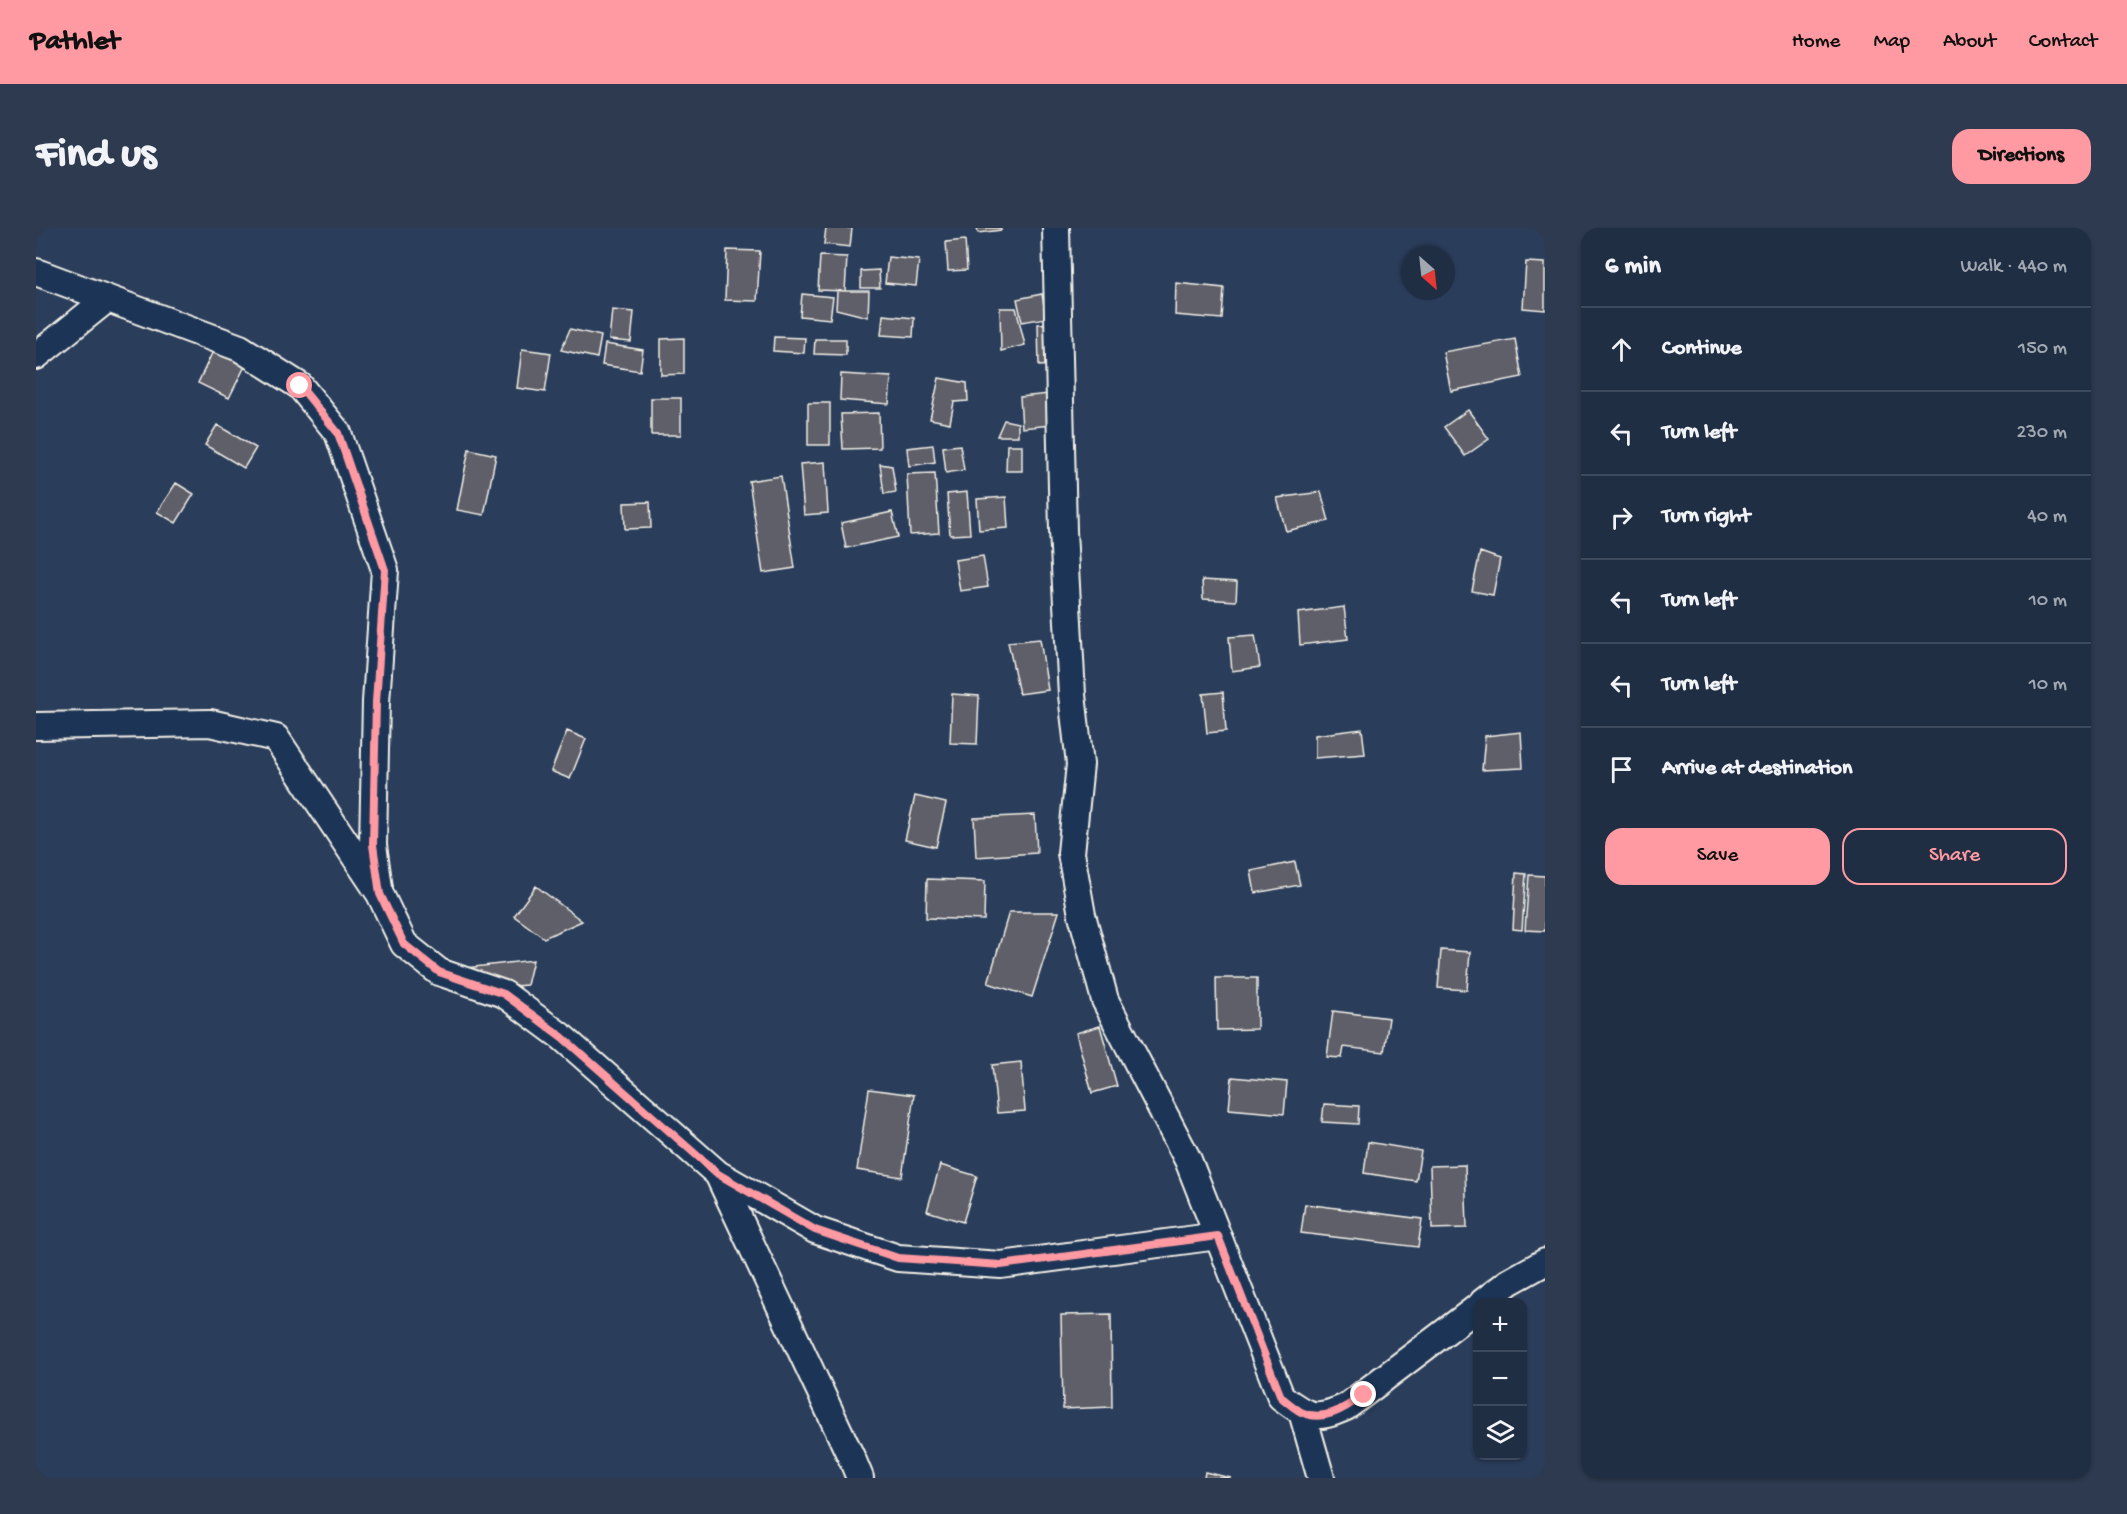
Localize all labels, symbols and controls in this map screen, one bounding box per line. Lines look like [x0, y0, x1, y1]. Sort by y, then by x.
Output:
text: Pathlet [30, 26, 120, 59]
text: Home [1792, 30, 1840, 55]
text: Map [1873, 30, 1910, 55]
text: About [1943, 30, 1996, 55]
text: Contact [2029, 30, 2097, 55]
button: Directions [1952, 129, 2091, 184]
text: Find us [36, 132, 156, 181]
north arrow [1401, 246, 1455, 300]
text: 6 min [1605, 252, 1661, 283]
text: Walk · 440 m [1961, 256, 2067, 279]
icon: ahead [1605, 333, 1638, 366]
text: Continue [1662, 336, 1742, 362]
text: 150 m [2018, 338, 2067, 361]
route start [286, 372, 312, 398]
icon: left [1605, 417, 1638, 450]
text: Turn left [1662, 420, 1736, 446]
text: 230 m [2017, 422, 2067, 445]
icon: right [1605, 501, 1638, 534]
text: Turn right [1662, 504, 1750, 530]
text: 40 m [2027, 506, 2067, 529]
icon: left [1605, 585, 1638, 618]
text: Turn left [1662, 588, 1736, 614]
text: 10 m [2029, 590, 2067, 613]
icon: left [1605, 669, 1638, 702]
text: Turn left [1662, 672, 1736, 698]
text: 10 m [2029, 674, 2067, 697]
icon: arrive [1605, 753, 1638, 786]
text: Arrive at destination [1662, 756, 1852, 782]
button: Save [1605, 828, 1830, 885]
button: Share [1842, 828, 2067, 885]
map controls [1473, 1298, 1527, 1460]
button: + [1473, 1298, 1527, 1352]
button: − [1473, 1352, 1527, 1406]
route end [1350, 1381, 1376, 1407]
button: layers [1473, 1406, 1527, 1460]

